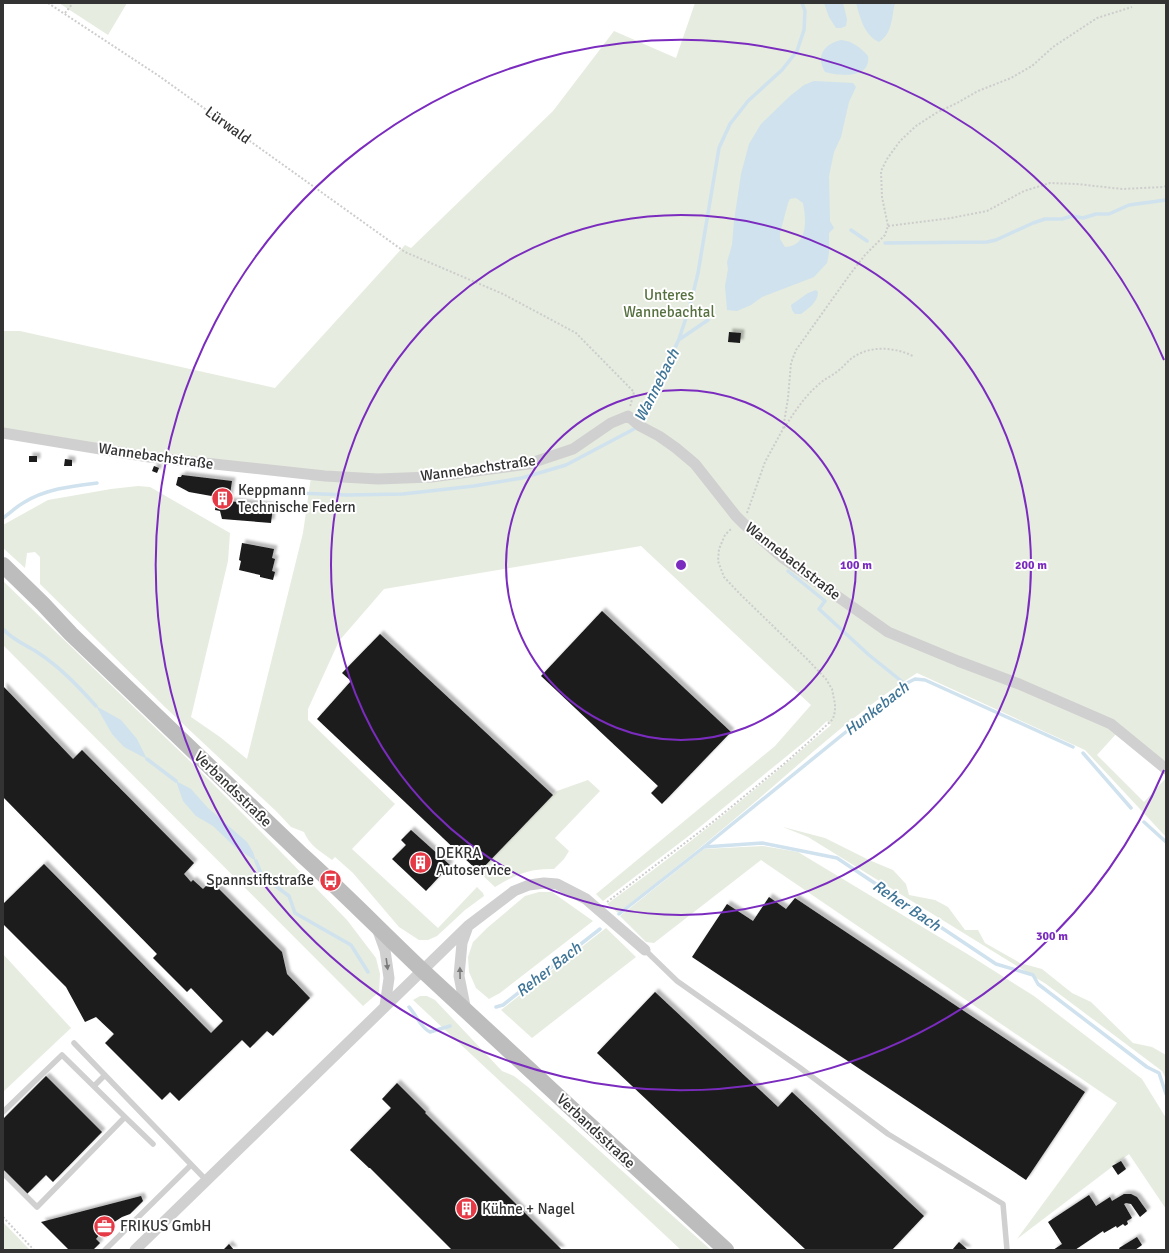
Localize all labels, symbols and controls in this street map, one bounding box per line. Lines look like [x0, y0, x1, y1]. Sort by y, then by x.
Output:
street label: Lürwald [202, 102, 254, 148]
park label: Unteres Wannebachtal [623, 286, 715, 321]
water label: Wannebach [630, 344, 684, 425]
street label: Wannebachstraße [97, 439, 215, 473]
street label: Wannebachstraße [419, 451, 537, 485]
place label: Keppmann Technische Federn [238, 481, 356, 516]
building icon: Keppmann Technische Federn [210, 486, 236, 512]
street label: Wannebachstraße [742, 518, 844, 604]
centre of rings [674, 558, 688, 572]
text: 100 m [840, 558, 872, 573]
text: 200 m [1015, 558, 1047, 573]
water label: Hunkebach [840, 676, 914, 740]
street label: Verbandsstraße [190, 747, 276, 831]
place label: DEKRA Autoservice [436, 844, 511, 879]
building icon: DEKRA Autoservice [408, 849, 434, 875]
bus stop icon: Spannstiftstraße [317, 867, 343, 893]
place label: Spannstiftstraße [206, 871, 314, 889]
water label: Reher Bach [869, 876, 945, 937]
text: 300 m [1036, 929, 1068, 944]
water label: Reher Bach [512, 937, 586, 1002]
one-way arrow [384, 958, 390, 970]
one-way arrow [457, 966, 463, 979]
street label: Verbandsstraße [553, 1090, 639, 1172]
building icon: Kühne + Nagel [453, 1196, 479, 1222]
place label: Kühne + Nagel [482, 1200, 575, 1218]
office icon: FRIKUS GmbH [91, 1213, 117, 1239]
place label: FRIKUS GmbH [120, 1217, 211, 1235]

